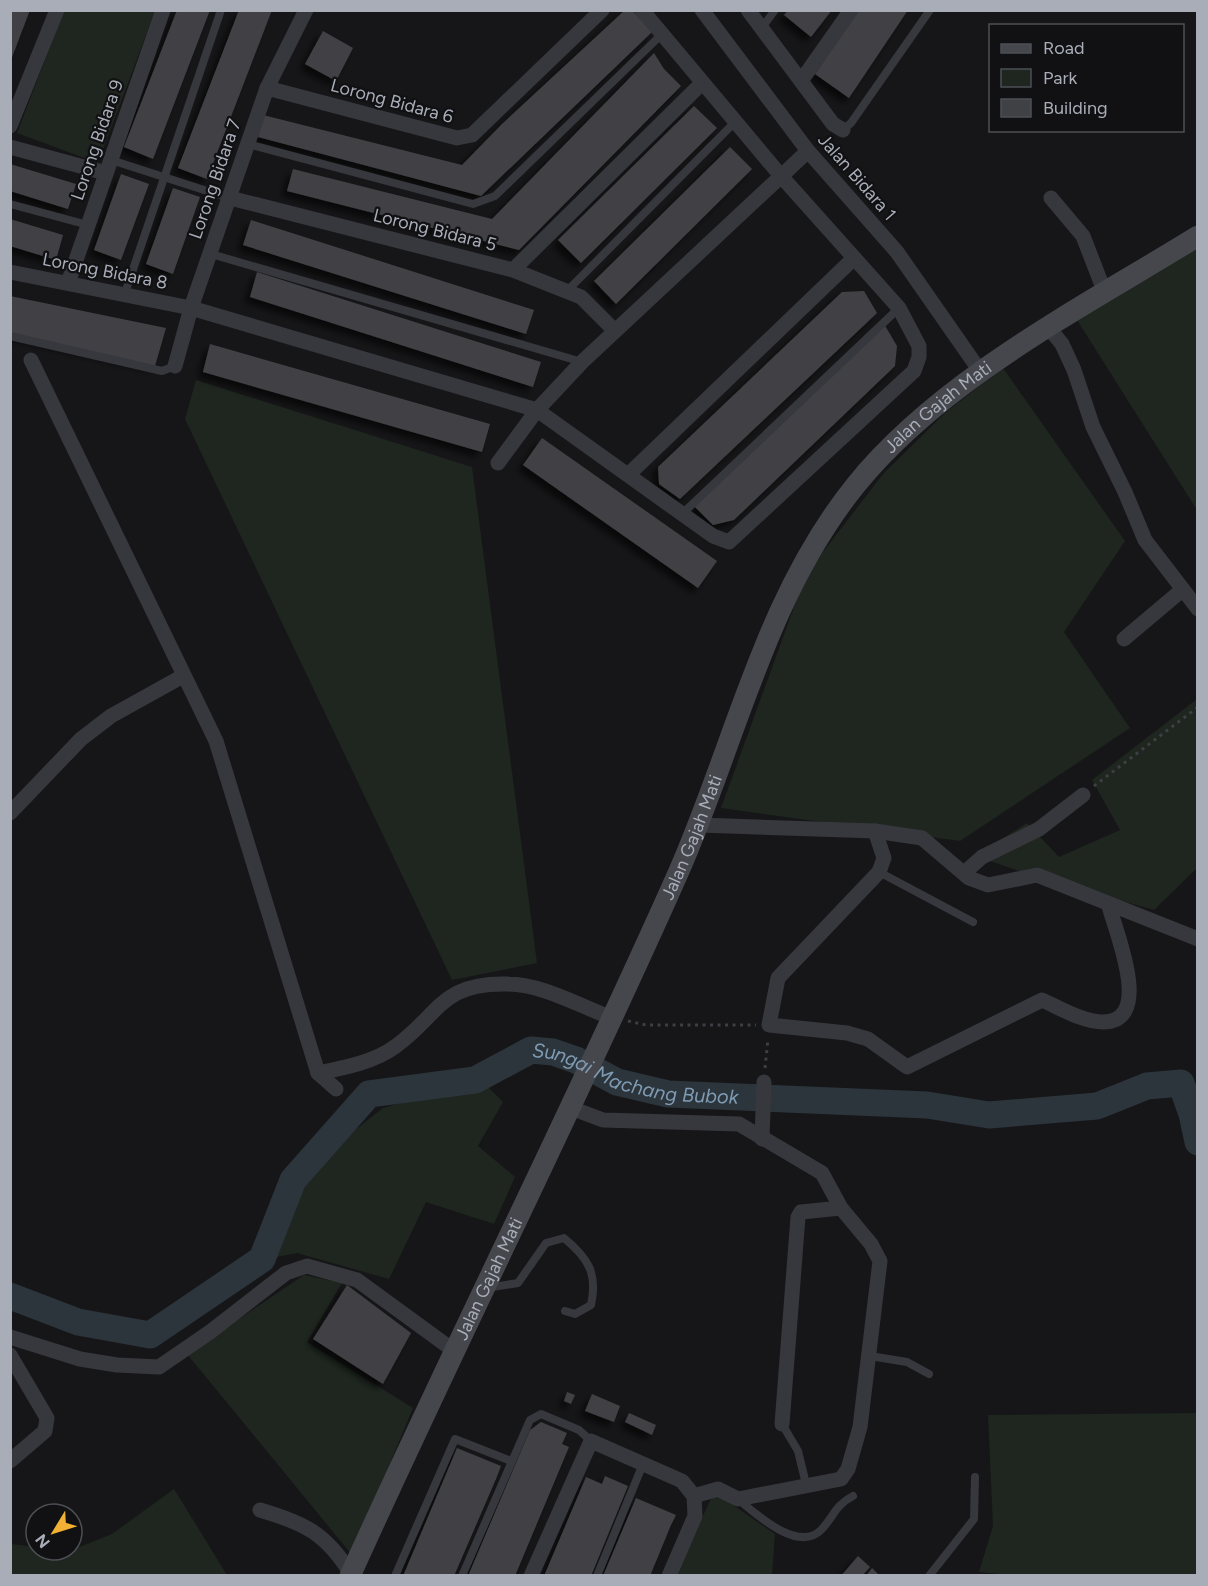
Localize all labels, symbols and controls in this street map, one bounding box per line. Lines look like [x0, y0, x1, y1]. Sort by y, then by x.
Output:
legend [989, 24, 1184, 132]
text: Road [1043, 37, 1084, 59]
text: Park [1043, 67, 1078, 89]
street label: Lorong Bidara 6 [328, 74, 456, 128]
street label: Lorong Bidara 9 [66, 77, 128, 203]
text: Building [1043, 97, 1108, 119]
street label: Lorong Bidara 7 [184, 116, 246, 242]
street label: Jalan Bidara 1 [813, 129, 901, 225]
street label: Lorong Bidara 5 [371, 204, 499, 256]
street label: Lorong Bidara 8 [41, 248, 169, 294]
street label: Jalan Gajah Mati [879, 356, 996, 458]
street label: Jalan Gajah Mati [657, 772, 727, 903]
water label: Sungai Machang Bubok [531, 1038, 740, 1109]
street label: Jalan Gajah Mati [450, 1214, 527, 1344]
north arrow [24, 1502, 84, 1562]
text: N [31, 1530, 54, 1552]

